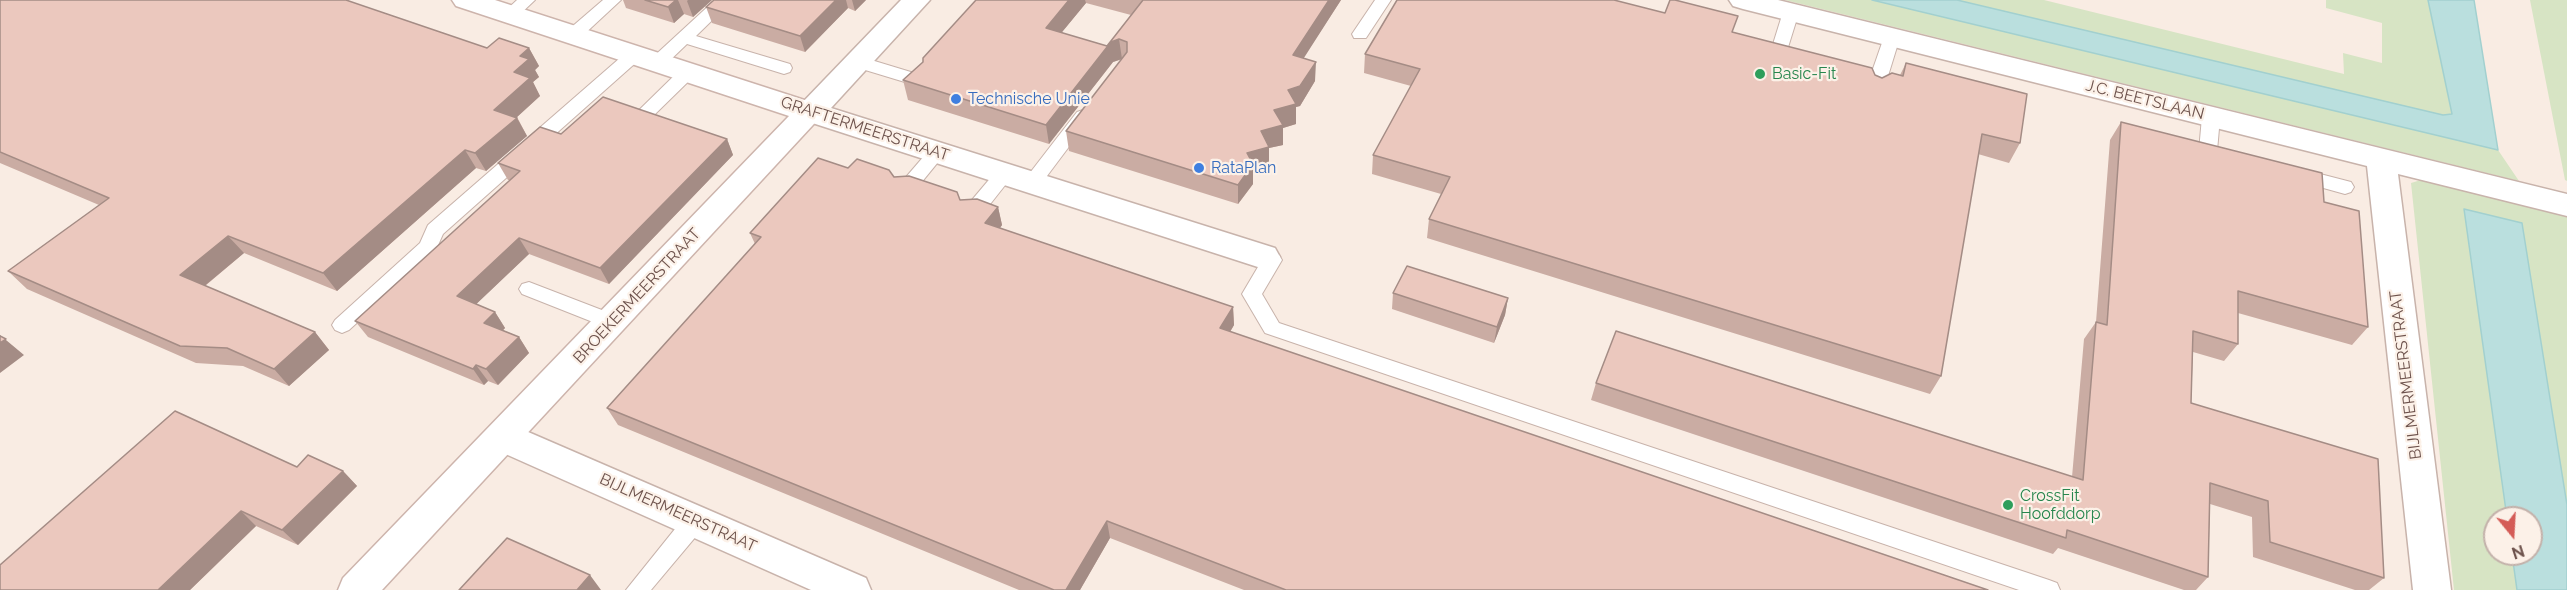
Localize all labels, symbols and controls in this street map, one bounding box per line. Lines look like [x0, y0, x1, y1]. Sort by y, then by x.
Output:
place label: Basic-Fit [1772, 64, 1836, 84]
marker: Basic-Fit [1753, 67, 1767, 81]
street label: J.C. BEETSLAAN [2084, 76, 2206, 124]
place label: Technische Unie [968, 89, 1090, 109]
marker: Technische Unie [949, 92, 963, 106]
street label: GRAFTERMEERSTRAAT [778, 93, 952, 165]
place label: RataPlan [1211, 158, 1276, 178]
marker: RataPlan [1192, 161, 1206, 175]
street label: BROEKERMEERSTRAAT [569, 225, 705, 367]
street label: BIJLMERMEERSTRAAT [2386, 289, 2426, 461]
street label: BIJLMERMEERSTRAAT [596, 470, 760, 556]
place label: CrossFit Hoofddorp [2020, 486, 2101, 524]
marker: CrossFit Hoofddorp [2001, 498, 2015, 512]
north arrow [2483, 506, 2543, 566]
text: N [2509, 541, 2527, 563]

